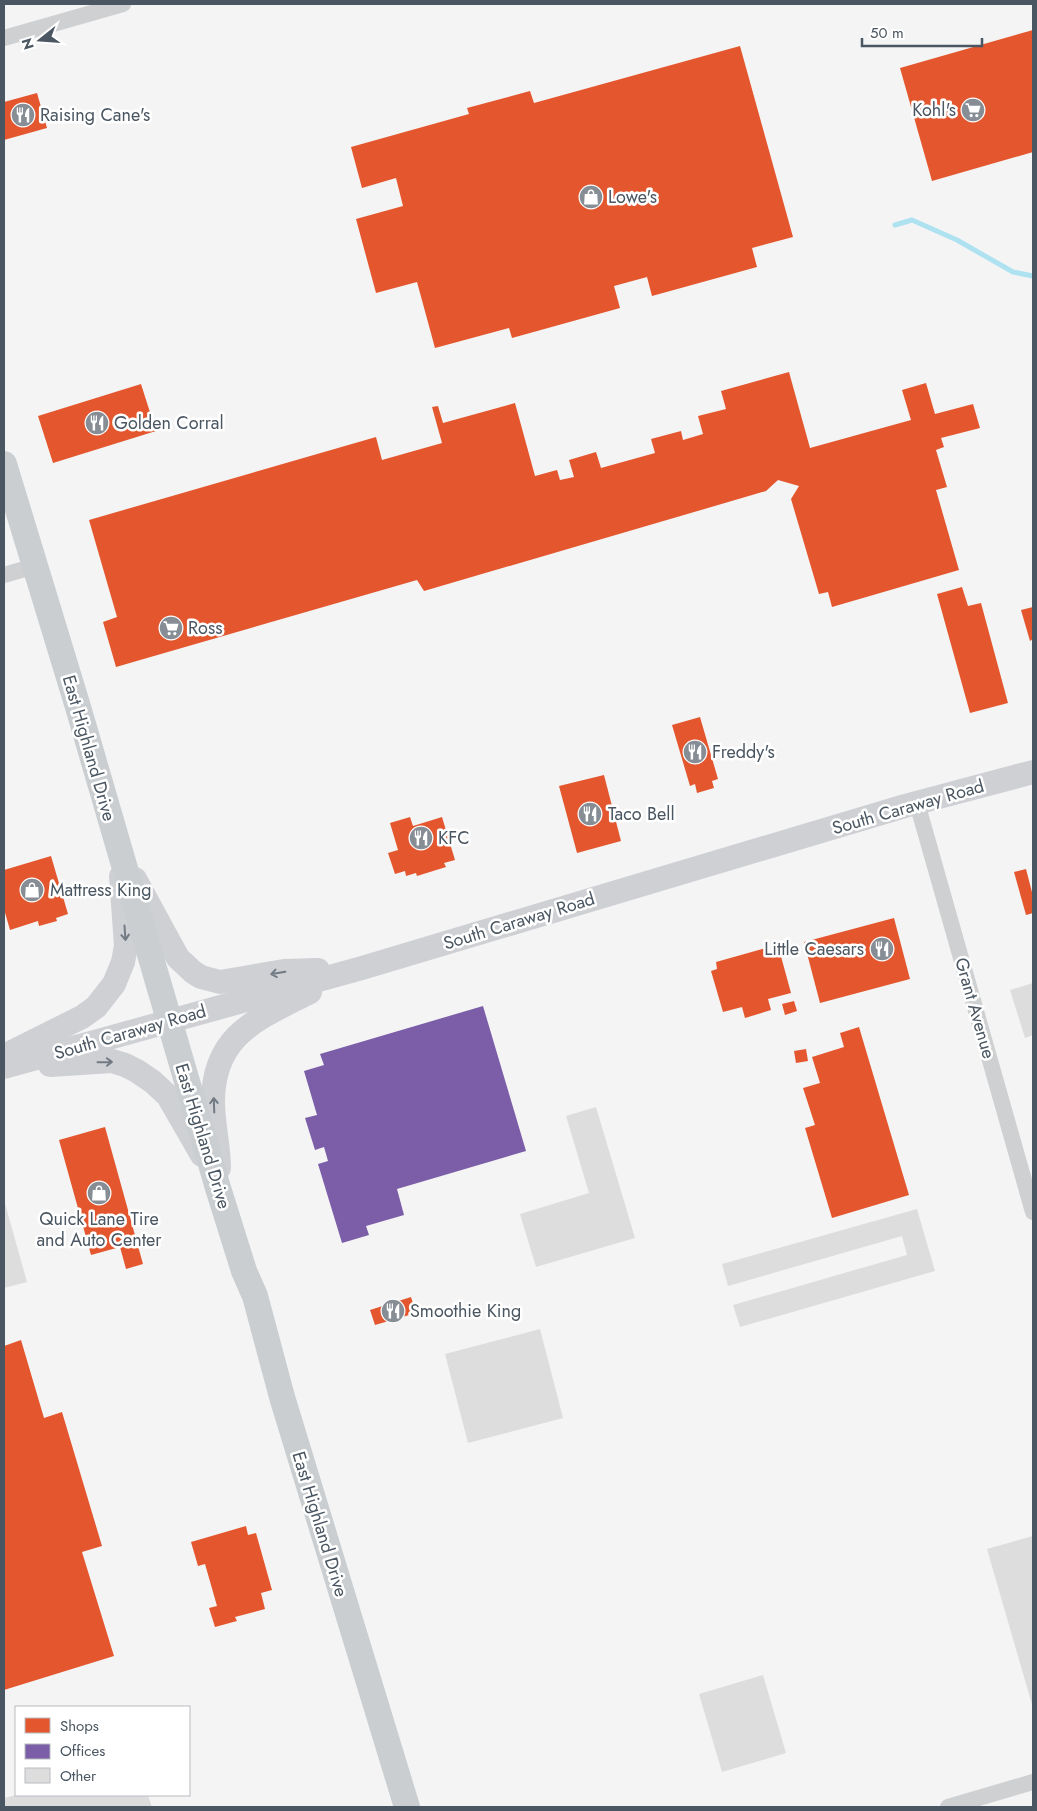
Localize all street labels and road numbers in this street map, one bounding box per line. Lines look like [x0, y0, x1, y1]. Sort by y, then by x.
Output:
street label: East Highland Drive [56, 672, 122, 824]
street label: South Caraway Road [829, 773, 987, 841]
street label: South Caraway Road [440, 886, 598, 956]
street label: Grant Avenue [948, 954, 1002, 1062]
street label: South Caraway Road [51, 998, 209, 1066]
street label: East Highland Drive [169, 1060, 237, 1212]
street label: East Highland Drive [286, 1448, 354, 1600]

